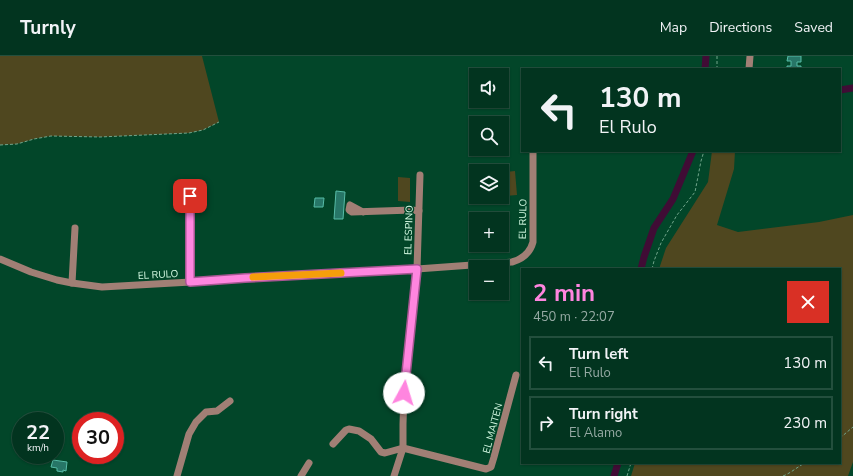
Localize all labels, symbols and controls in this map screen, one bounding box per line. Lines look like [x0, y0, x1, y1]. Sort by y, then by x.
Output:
text: Turnly [20, 15, 76, 41]
text: Map [660, 18, 687, 37]
text: Directions [709, 18, 772, 37]
text: Saved [794, 18, 833, 37]
map controls [469, 68, 509, 300]
button: sound [469, 68, 509, 108]
text: 130 m [599, 79, 682, 117]
icon: left [533, 84, 585, 136]
text: El Rulo [599, 115, 657, 139]
button: search [469, 116, 509, 156]
button: layers [469, 164, 509, 204]
pin [173, 179, 207, 213]
icon: arrive [179, 185, 201, 207]
street label: EL RULO [516, 198, 530, 239]
street label: EL ESPINO [401, 205, 417, 255]
button: + [469, 212, 509, 252]
button: − [469, 260, 509, 300]
street label: EL RULO [137, 267, 179, 283]
text: 2 min [533, 277, 595, 309]
button: close [787, 281, 829, 323]
text: 450 m · 22:07 [533, 308, 615, 326]
text: Turn left [569, 344, 628, 364]
icon: left [535, 352, 557, 374]
text: 130 m [783, 353, 827, 373]
text: El Rulo [569, 364, 611, 382]
position arrow [383, 372, 425, 414]
street label: EL MAITEN [480, 402, 506, 455]
text: Turn right [569, 404, 638, 424]
speed limit sign: 30 [72, 412, 124, 464]
icon: right [535, 412, 557, 434]
text: 230 m [783, 413, 827, 433]
text: 22 [26, 419, 50, 446]
text: El Alamo [569, 424, 622, 442]
text: km/h [27, 441, 49, 455]

